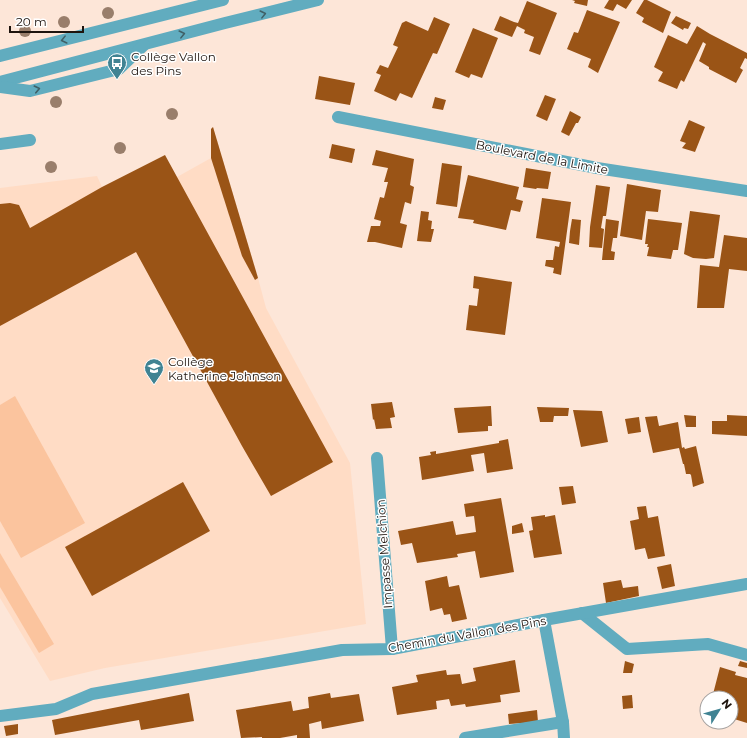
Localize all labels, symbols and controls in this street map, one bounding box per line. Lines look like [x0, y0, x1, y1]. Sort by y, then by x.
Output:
scale bar [10, 8, 83, 34]
one-way arrow [260, 10, 266, 18]
text: 20 m [16, 14, 47, 29]
one-way arrow [179, 31, 185, 39]
one-way arrow [60, 35, 67, 44]
place label: Collège Vallon des Pins [131, 49, 216, 78]
bus stop icon: Collège Vallon des Pins [106, 52, 128, 80]
one-way arrow [33, 86, 40, 94]
street label: Boulevard de la Limite [475, 137, 609, 177]
place label: Collège Katherine Johnson [168, 354, 281, 383]
school or university icon: Collège Katherine Johnson [143, 357, 165, 385]
street label: Impasse Melchion [373, 499, 395, 609]
street label: Chemin du Vallon des Pins [387, 613, 548, 655]
north arrow [699, 690, 739, 730]
text: N [719, 696, 735, 712]

